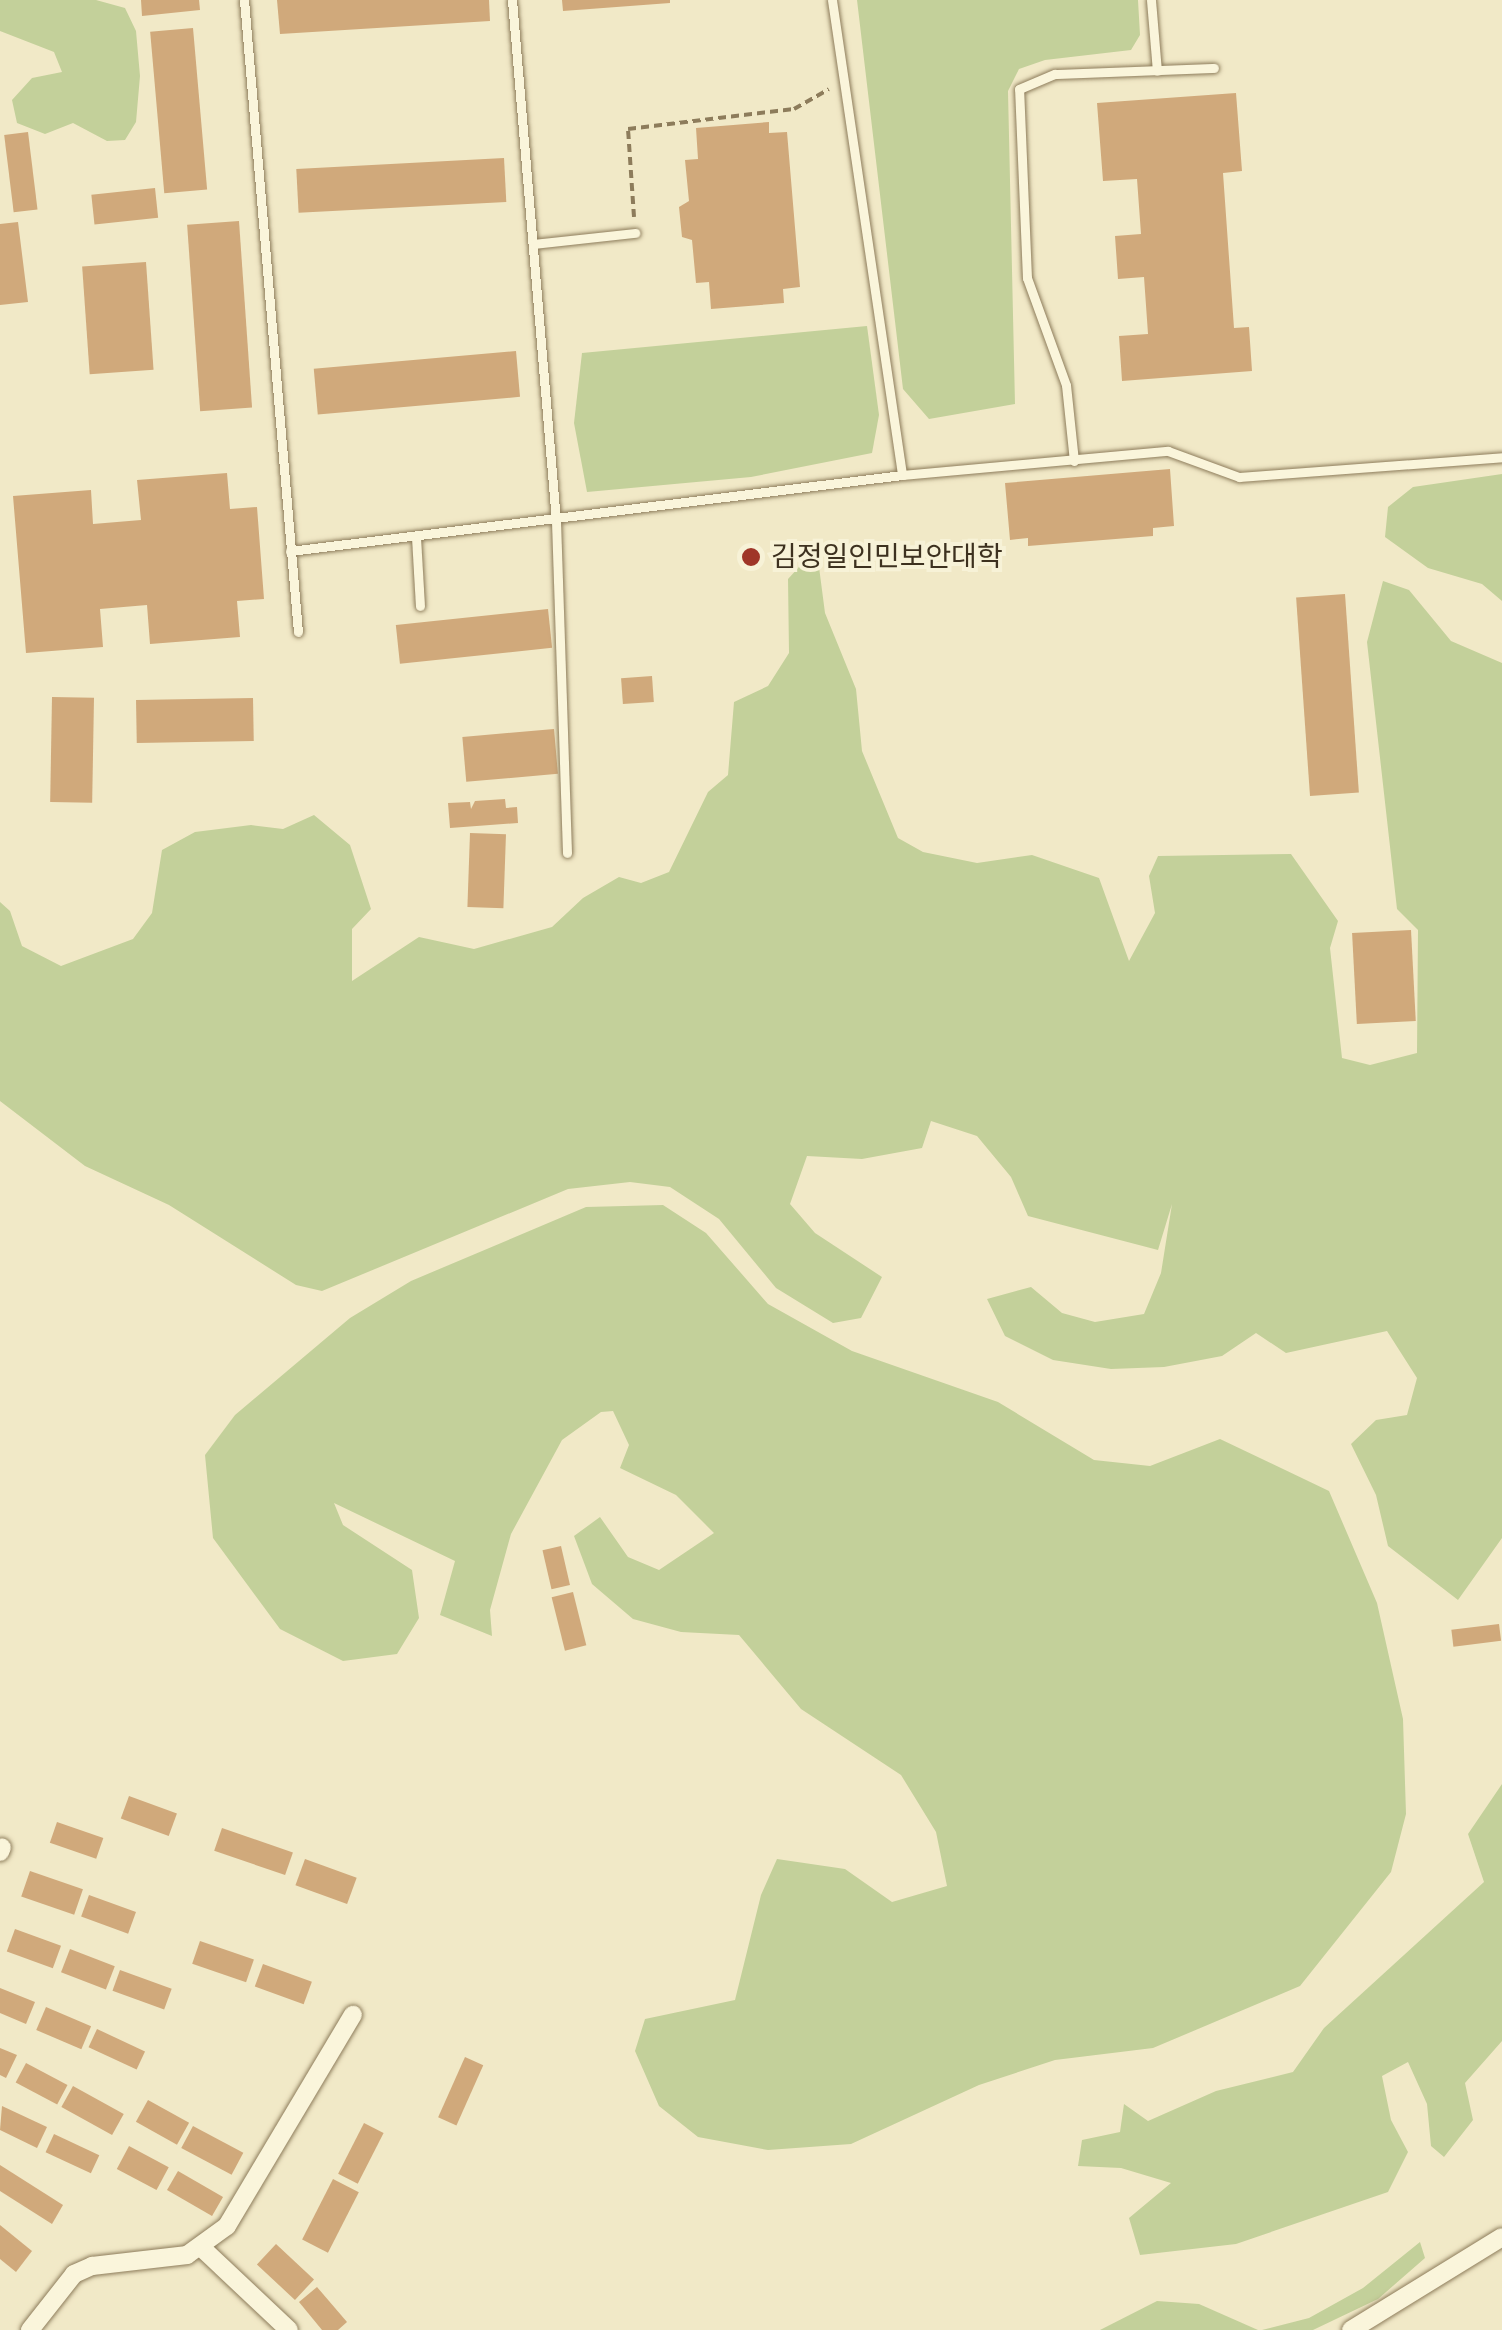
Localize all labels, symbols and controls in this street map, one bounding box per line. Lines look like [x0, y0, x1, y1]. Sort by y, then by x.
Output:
place label: 김정일인민보안대학 [771, 540, 1003, 574]
marker: 김정일인민보안대학 [740, 546, 762, 568]

